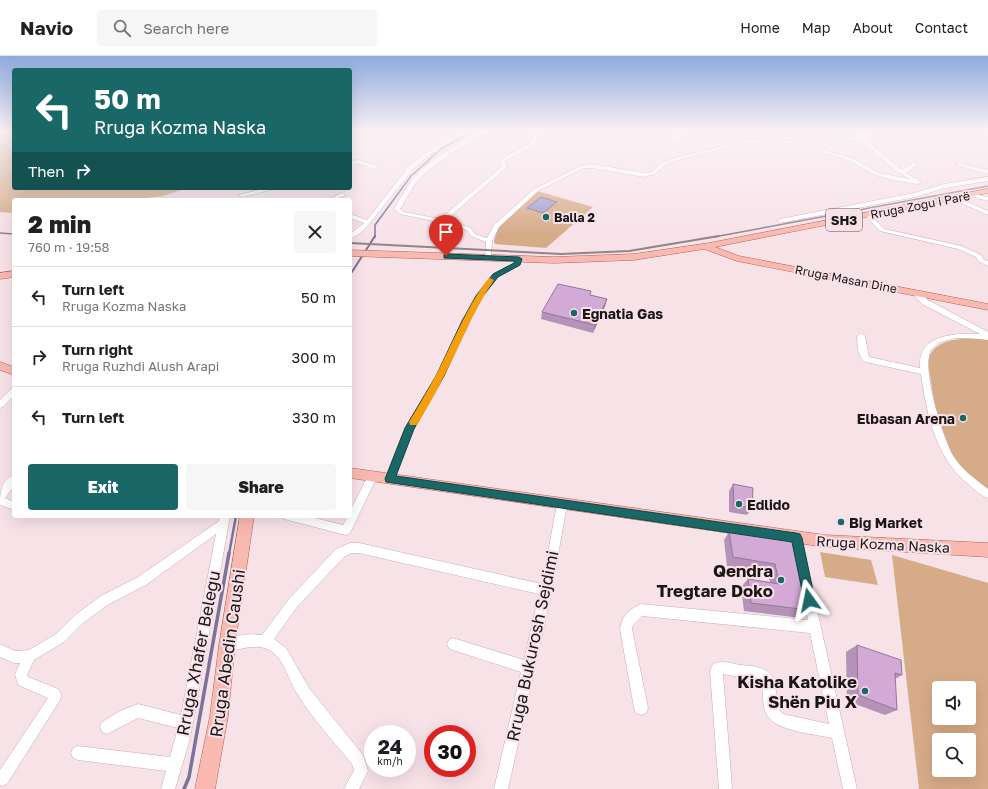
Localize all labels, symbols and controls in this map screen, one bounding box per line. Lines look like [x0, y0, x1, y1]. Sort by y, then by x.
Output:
search box [97, 10, 377, 46]
text: Navio [20, 16, 73, 39]
icon: search [111, 17, 133, 39]
text: Search here [143, 19, 229, 37]
text: Home [740, 19, 780, 36]
text: Map [802, 19, 830, 36]
text: About [852, 19, 893, 36]
text: Contact [915, 19, 968, 36]
text: 50 m [94, 82, 161, 115]
icon: left [28, 84, 80, 136]
text: Rruga Kozma Naska [94, 116, 266, 138]
icon: right [72, 160, 94, 182]
text: Then [28, 162, 64, 180]
street label: Rruga Zogu i Parë [869, 188, 971, 222]
text: 2 min [28, 209, 91, 238]
road number: SH3 [826, 209, 862, 231]
place label: Balla 2 [554, 210, 595, 225]
button: close [294, 211, 336, 253]
marker: Balla 2 [541, 212, 551, 222]
pin [429, 215, 463, 256]
icon: arrive [435, 221, 457, 243]
text: 760 m · 19:58 [28, 239, 110, 255]
street label: Rruga Masan Dine [794, 262, 898, 296]
text: Turn left [62, 280, 124, 298]
icon: left [28, 286, 50, 308]
text: 50 m [301, 288, 336, 306]
text: Rruga Kozma Naska [62, 298, 186, 314]
place label: Egnatia Gas [582, 305, 663, 322]
marker: Egnatia Gas [569, 308, 579, 318]
text: Turn right [62, 340, 133, 358]
icon: right [28, 346, 50, 368]
text: 300 m [292, 348, 336, 366]
text: Rruga Ruzhdi Alush Arapi [62, 358, 219, 374]
icon: left [28, 406, 50, 428]
text: Turn left [62, 408, 124, 426]
text: 330 m [292, 408, 336, 426]
place label: Elbasan Arena [857, 410, 955, 427]
marker: Elbasan Arena [958, 413, 968, 423]
button: Exit [28, 464, 178, 510]
button: Share [186, 464, 336, 510]
place label: Edlido [747, 496, 790, 513]
marker: Edlido [734, 499, 744, 509]
place label: Big Market [849, 514, 923, 531]
marker: Big Market [836, 517, 846, 527]
street label: Rruga Kozma Naska [816, 532, 950, 556]
street label: Rruga Bukurosh Sejdimi [501, 549, 563, 743]
place label: Qendra Tregtare Doko [656, 560, 773, 601]
street label: Rruga Abedin Caushi [205, 568, 249, 738]
street label: Rruga Xhafer Belegu [172, 569, 224, 737]
marker: Qendra Tregtare Doko [776, 575, 786, 585]
position arrow [788, 579, 830, 621]
place label: Kisha Katolike Shën Piu X [737, 671, 857, 712]
map controls [932, 681, 976, 777]
button: sound [932, 681, 976, 725]
marker: Kisha Katolike Shën Piu X [860, 686, 870, 696]
speed limit sign: 30 [424, 725, 476, 777]
button: search [932, 733, 976, 777]
text: 24 [378, 734, 402, 758]
text: km/h [377, 755, 403, 767]

